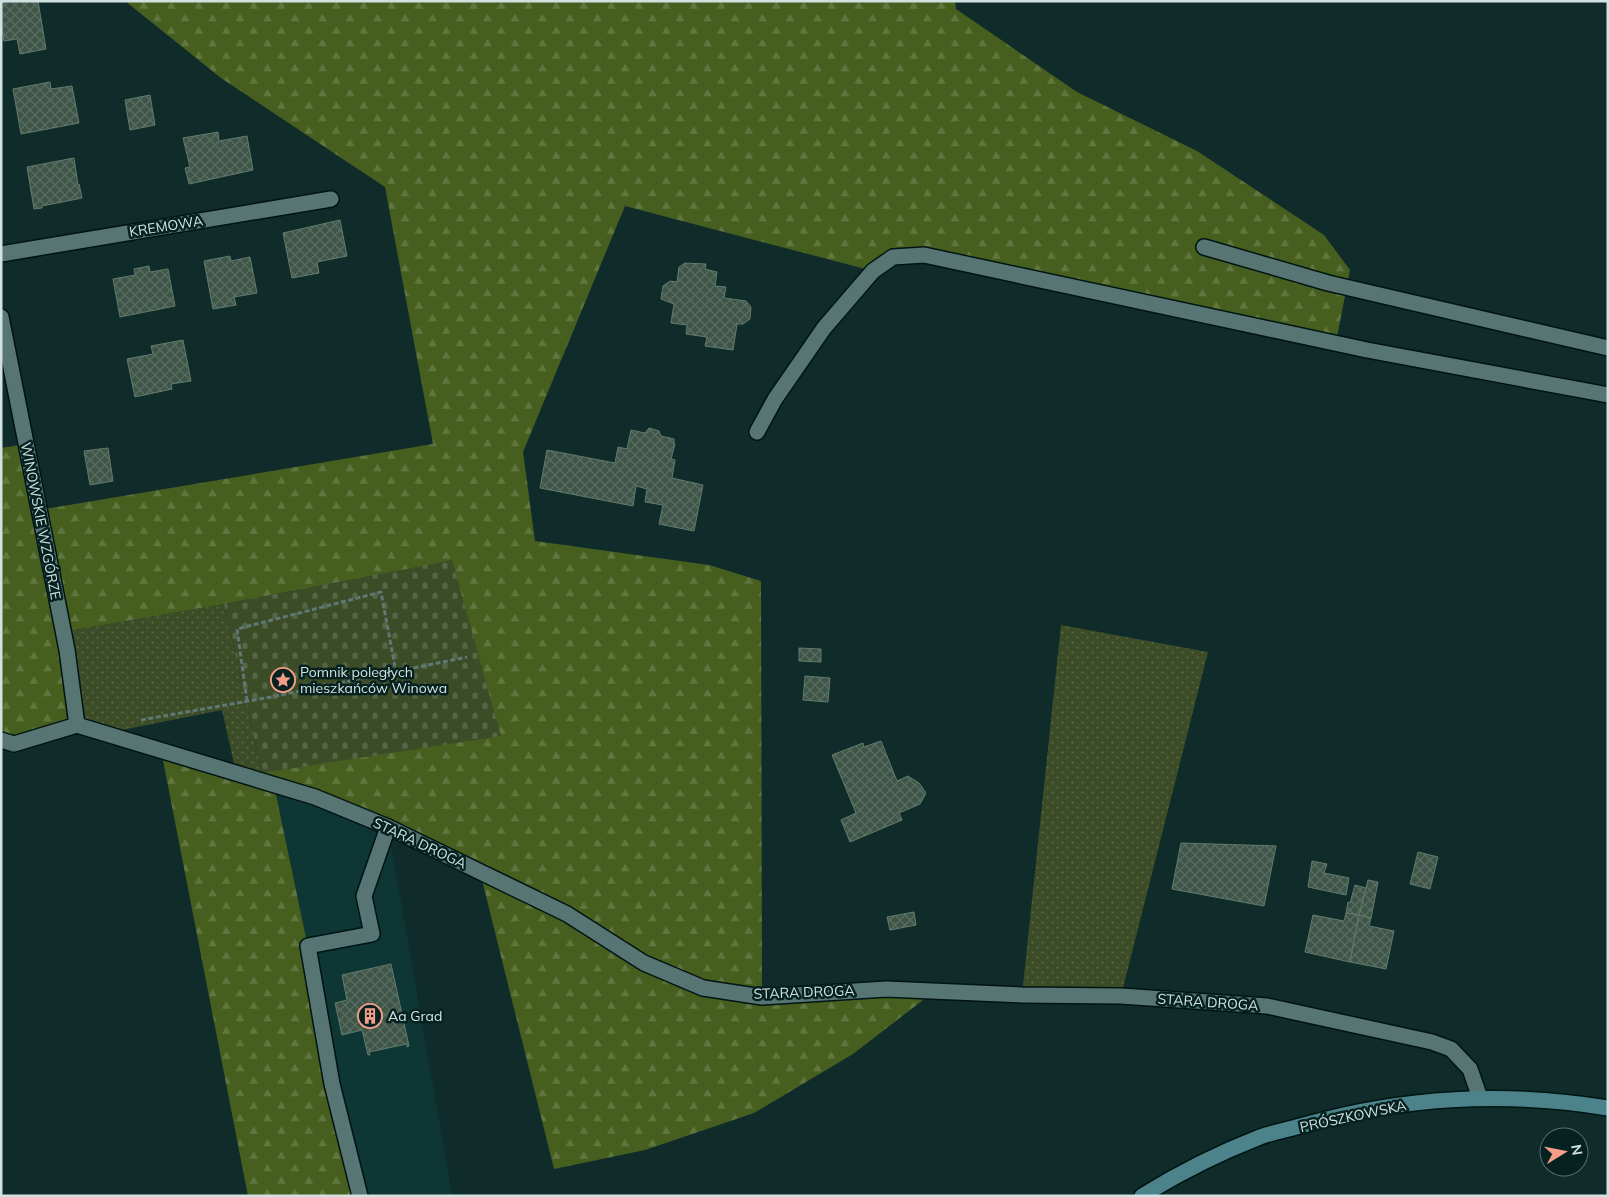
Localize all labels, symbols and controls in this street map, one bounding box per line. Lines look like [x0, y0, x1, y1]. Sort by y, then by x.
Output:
street label: KREMOWA [128, 211, 205, 241]
street label: WINOWSKIE WZGÓRZE [17, 441, 65, 601]
place label: Pomnik poległych mieszkańców Winowa [300, 663, 447, 697]
place icon: Pomnik poległych mieszkańców Winowa [270, 667, 296, 693]
street label: STARA DROGA [370, 813, 470, 873]
street label: STARA DROGA [753, 981, 856, 1003]
street label: STARA DROGA [1157, 989, 1260, 1015]
building icon: Aa Grad [357, 1003, 383, 1029]
place label: Aa Grad [388, 1007, 442, 1025]
street label: PRÓSZKOWSKA [1298, 1096, 1409, 1136]
north arrow [1539, 1127, 1589, 1177]
text: N [1567, 1143, 1587, 1157]

